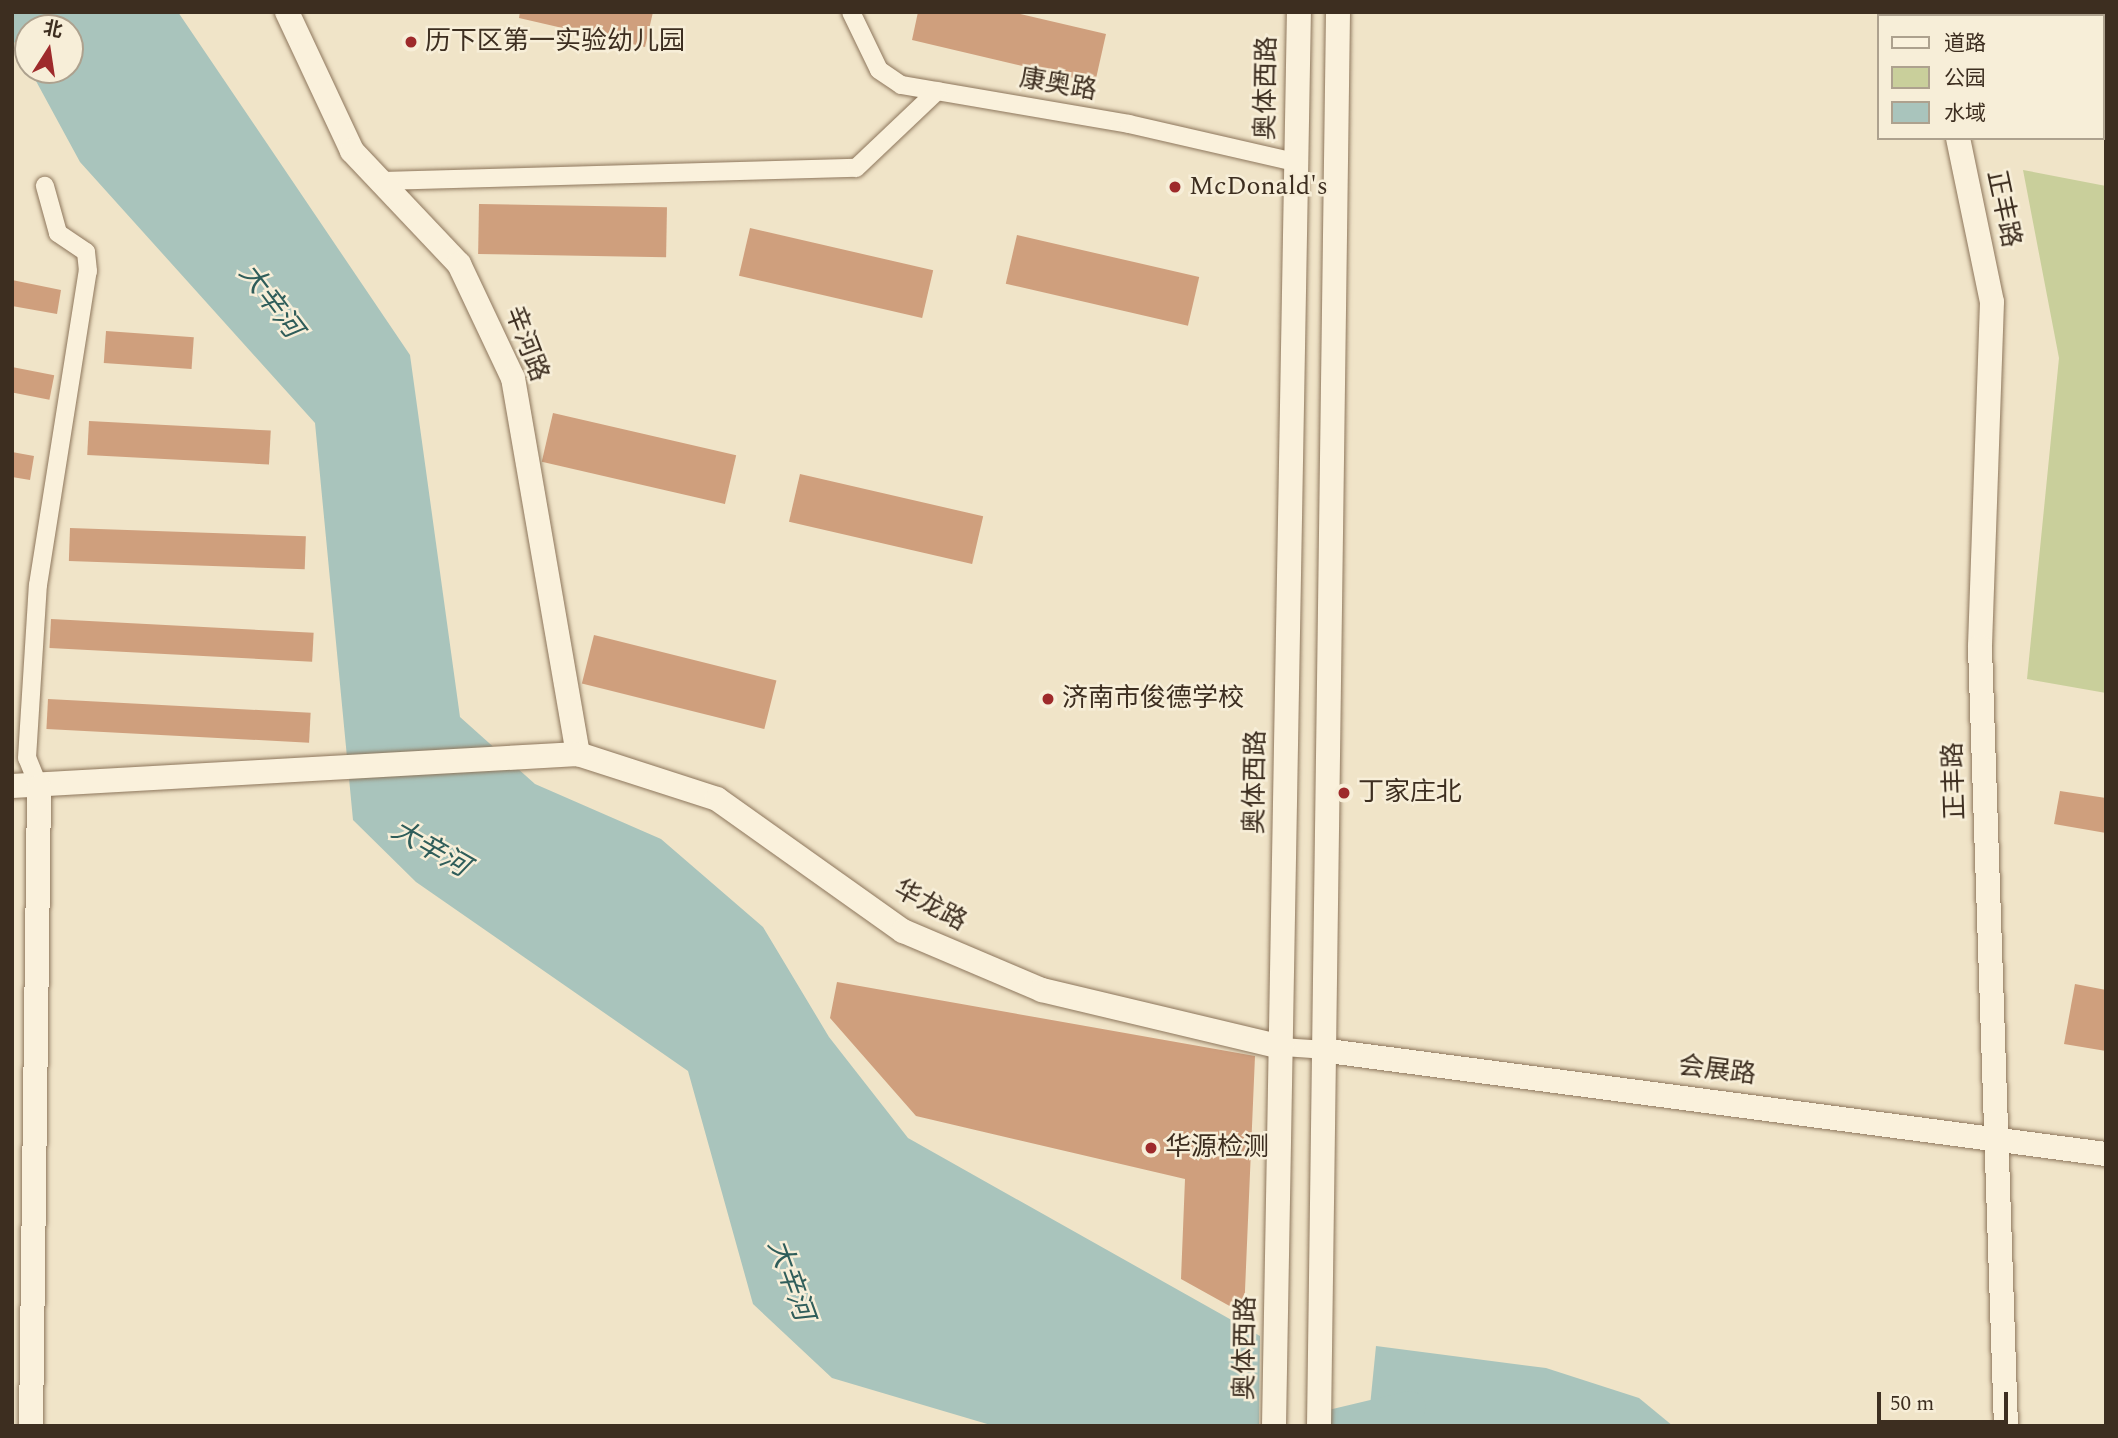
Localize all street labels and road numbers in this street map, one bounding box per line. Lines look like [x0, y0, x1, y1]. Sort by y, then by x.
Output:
street label: 奥体西路 [1250, 36, 1284, 140]
street label: 康奥路 [1017, 63, 1099, 107]
street label: 正丰路 [1980, 168, 2026, 250]
street label: 辛河路 [497, 302, 555, 386]
street label: 奥体西路 [1239, 730, 1273, 834]
street label: 正丰路 [1938, 741, 1972, 821]
street label: 华龙路 [888, 874, 972, 938]
street label: 会展路 [1676, 1051, 1758, 1091]
street label: 奥体西路 [1229, 1296, 1263, 1400]

